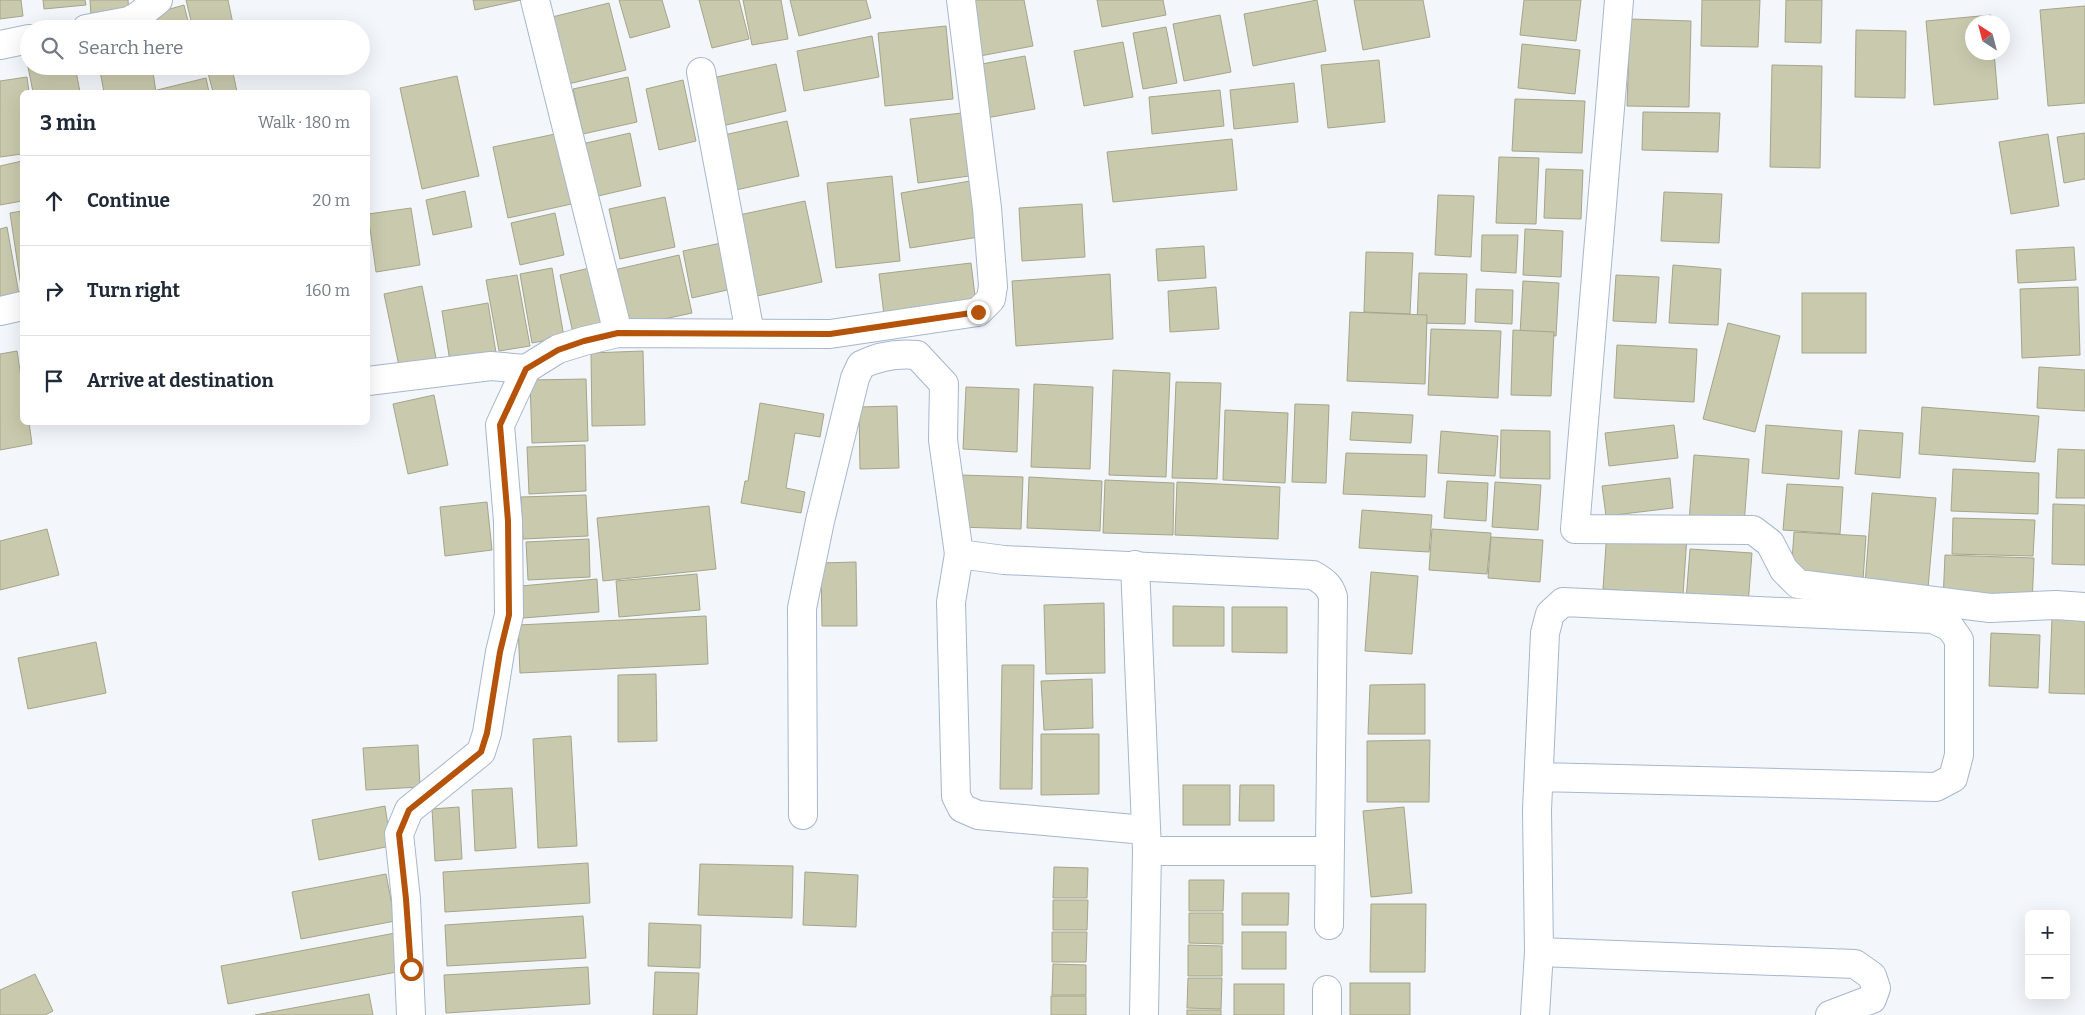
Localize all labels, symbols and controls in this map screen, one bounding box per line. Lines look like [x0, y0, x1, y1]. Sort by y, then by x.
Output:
north arrow [1965, 15, 2010, 60]
search box [20, 20, 370, 75]
icon: search [38, 34, 66, 62]
text: Search here [78, 36, 183, 59]
text: 3 min [40, 110, 96, 136]
text: Walk · 180 m [258, 113, 350, 132]
icon: ahead [40, 187, 68, 215]
text: Continue [87, 189, 170, 212]
text: 20 m [313, 191, 350, 210]
icon: right [40, 277, 68, 305]
text: Turn right [87, 279, 180, 302]
text: 160 m [305, 281, 350, 300]
route end [967, 301, 990, 324]
icon: arrive [40, 367, 68, 395]
text: Arrive at destination [87, 369, 274, 392]
map controls [2025, 910, 2070, 1000]
button: + [2025, 910, 2070, 955]
button: − [2025, 955, 2070, 1000]
route start [400, 958, 423, 981]

